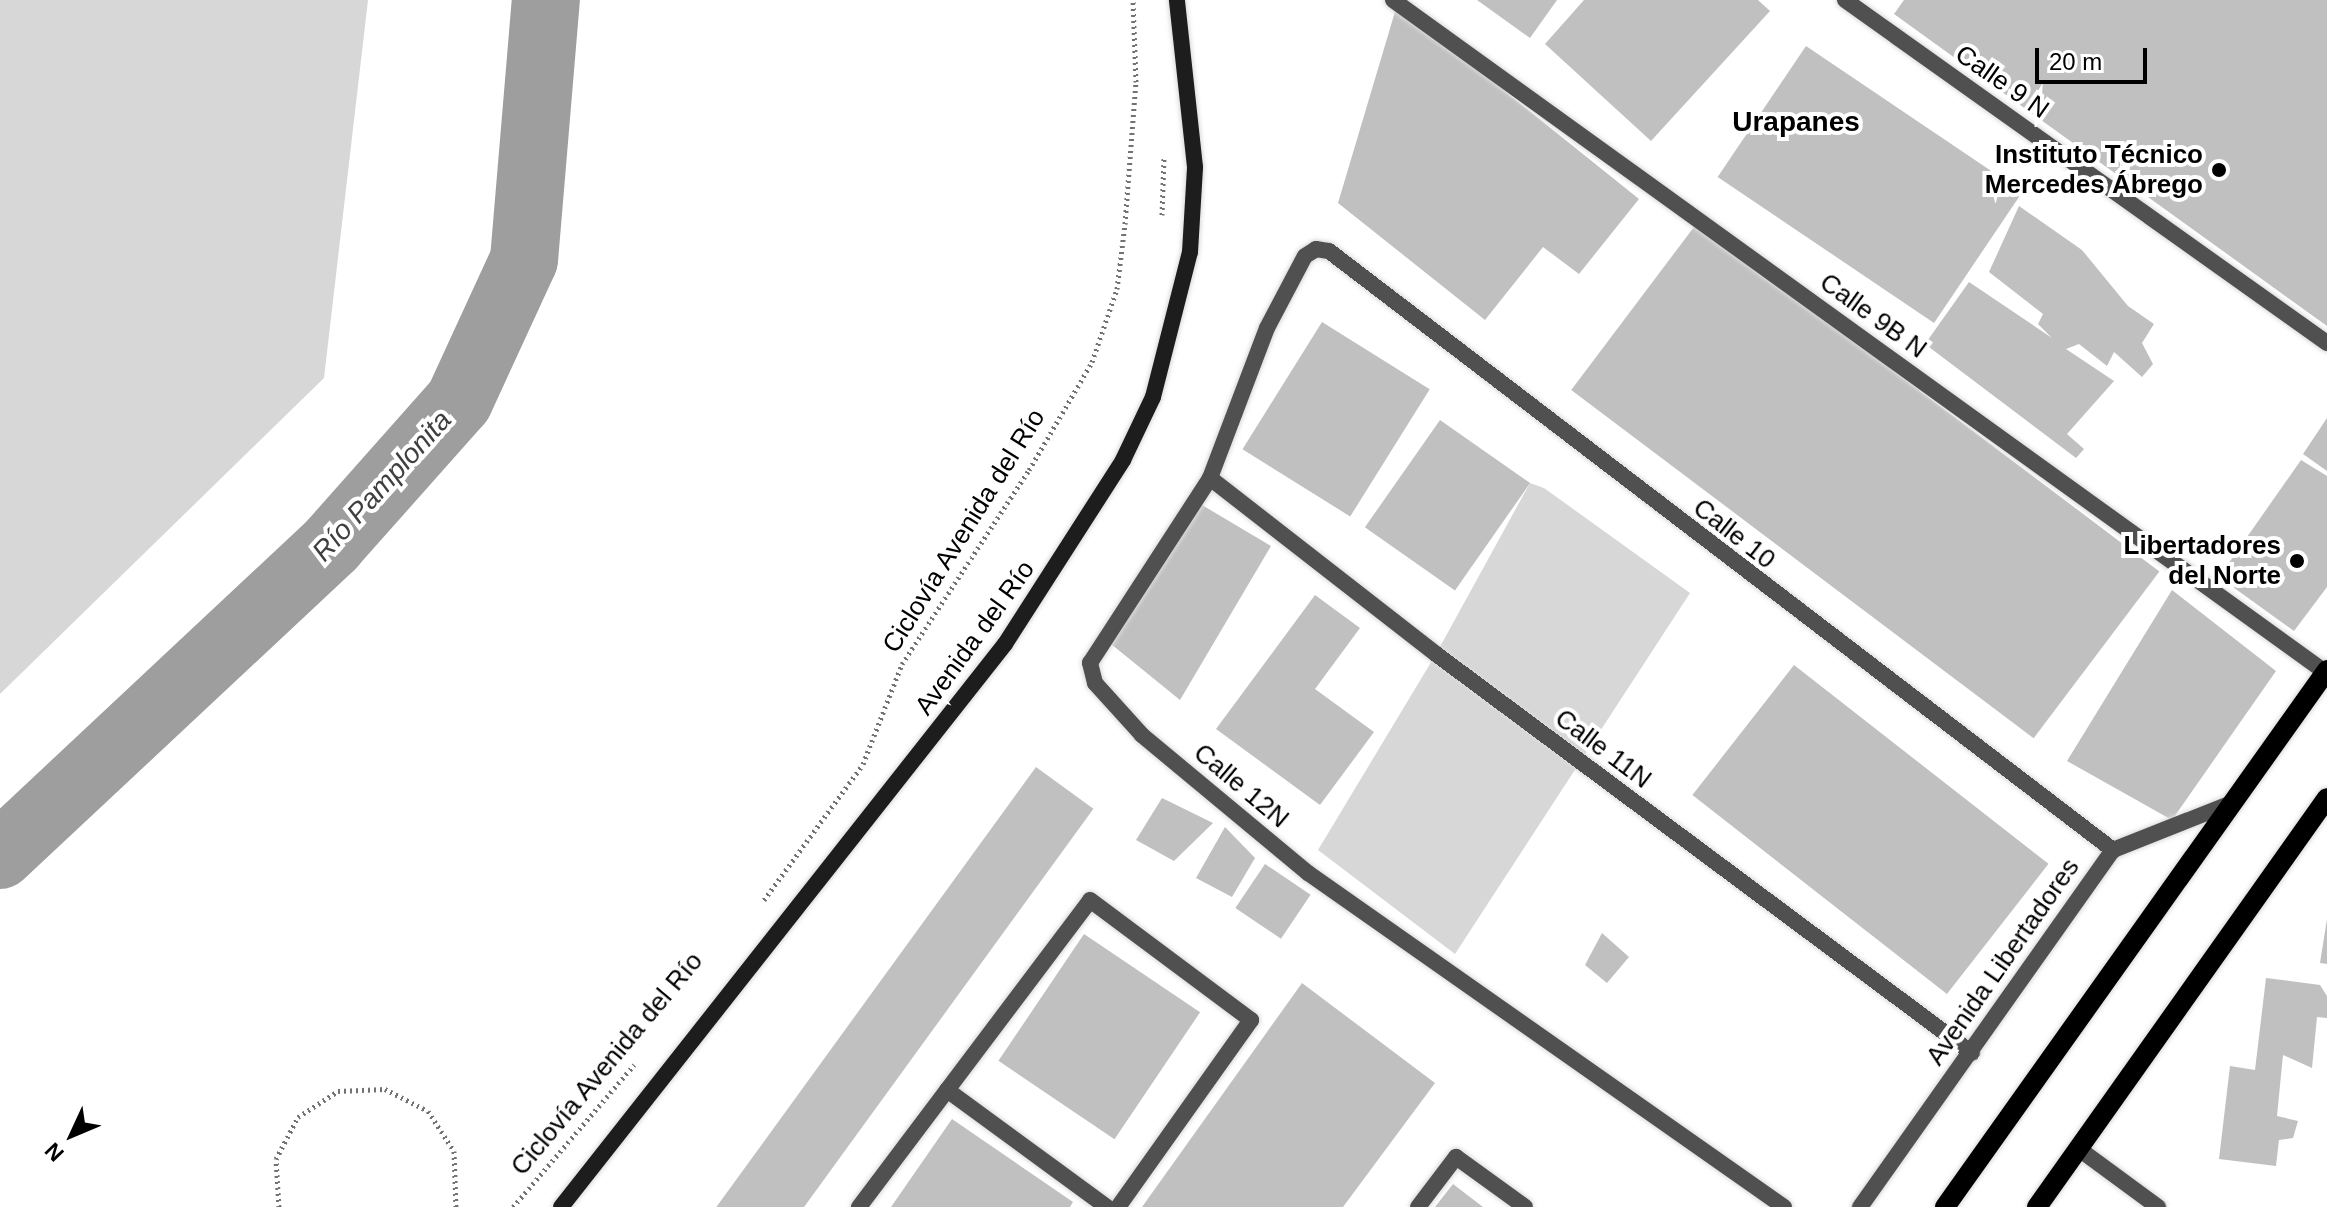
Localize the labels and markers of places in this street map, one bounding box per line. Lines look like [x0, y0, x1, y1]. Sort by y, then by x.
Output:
place label: Instituto Técnico Mercedes Ábrego [1985, 139, 2203, 200]
marker: Instituto Técnico Mercedes Ábrego [2210, 161, 2228, 179]
place label: Libertadores del Norte [2124, 530, 2281, 592]
marker: Libertadores del Norte [2288, 552, 2306, 570]

